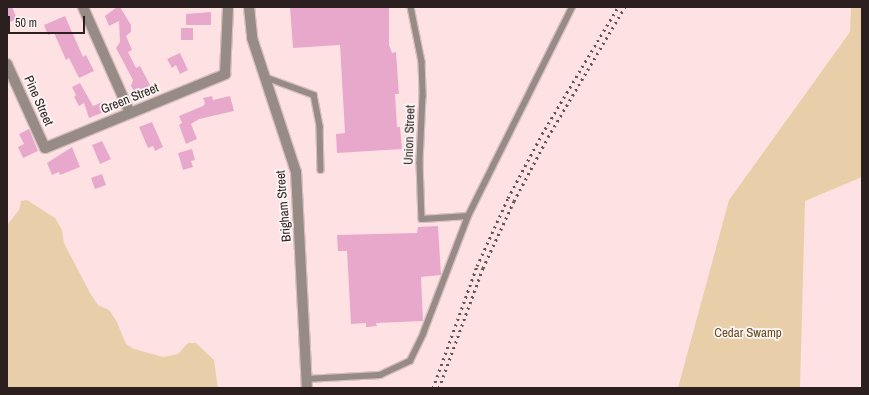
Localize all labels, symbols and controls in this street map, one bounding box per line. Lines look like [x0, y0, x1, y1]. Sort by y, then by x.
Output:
scale bar [10, 8, 87, 34]
text: 50 m [15, 15, 37, 31]
street label: Pine Street [20, 73, 56, 129]
street label: Green Street [99, 80, 161, 118]
street label: Union Street [401, 105, 419, 165]
street label: Brigham Street [273, 170, 295, 242]
park label: Cedar Swamp [714, 325, 782, 341]

